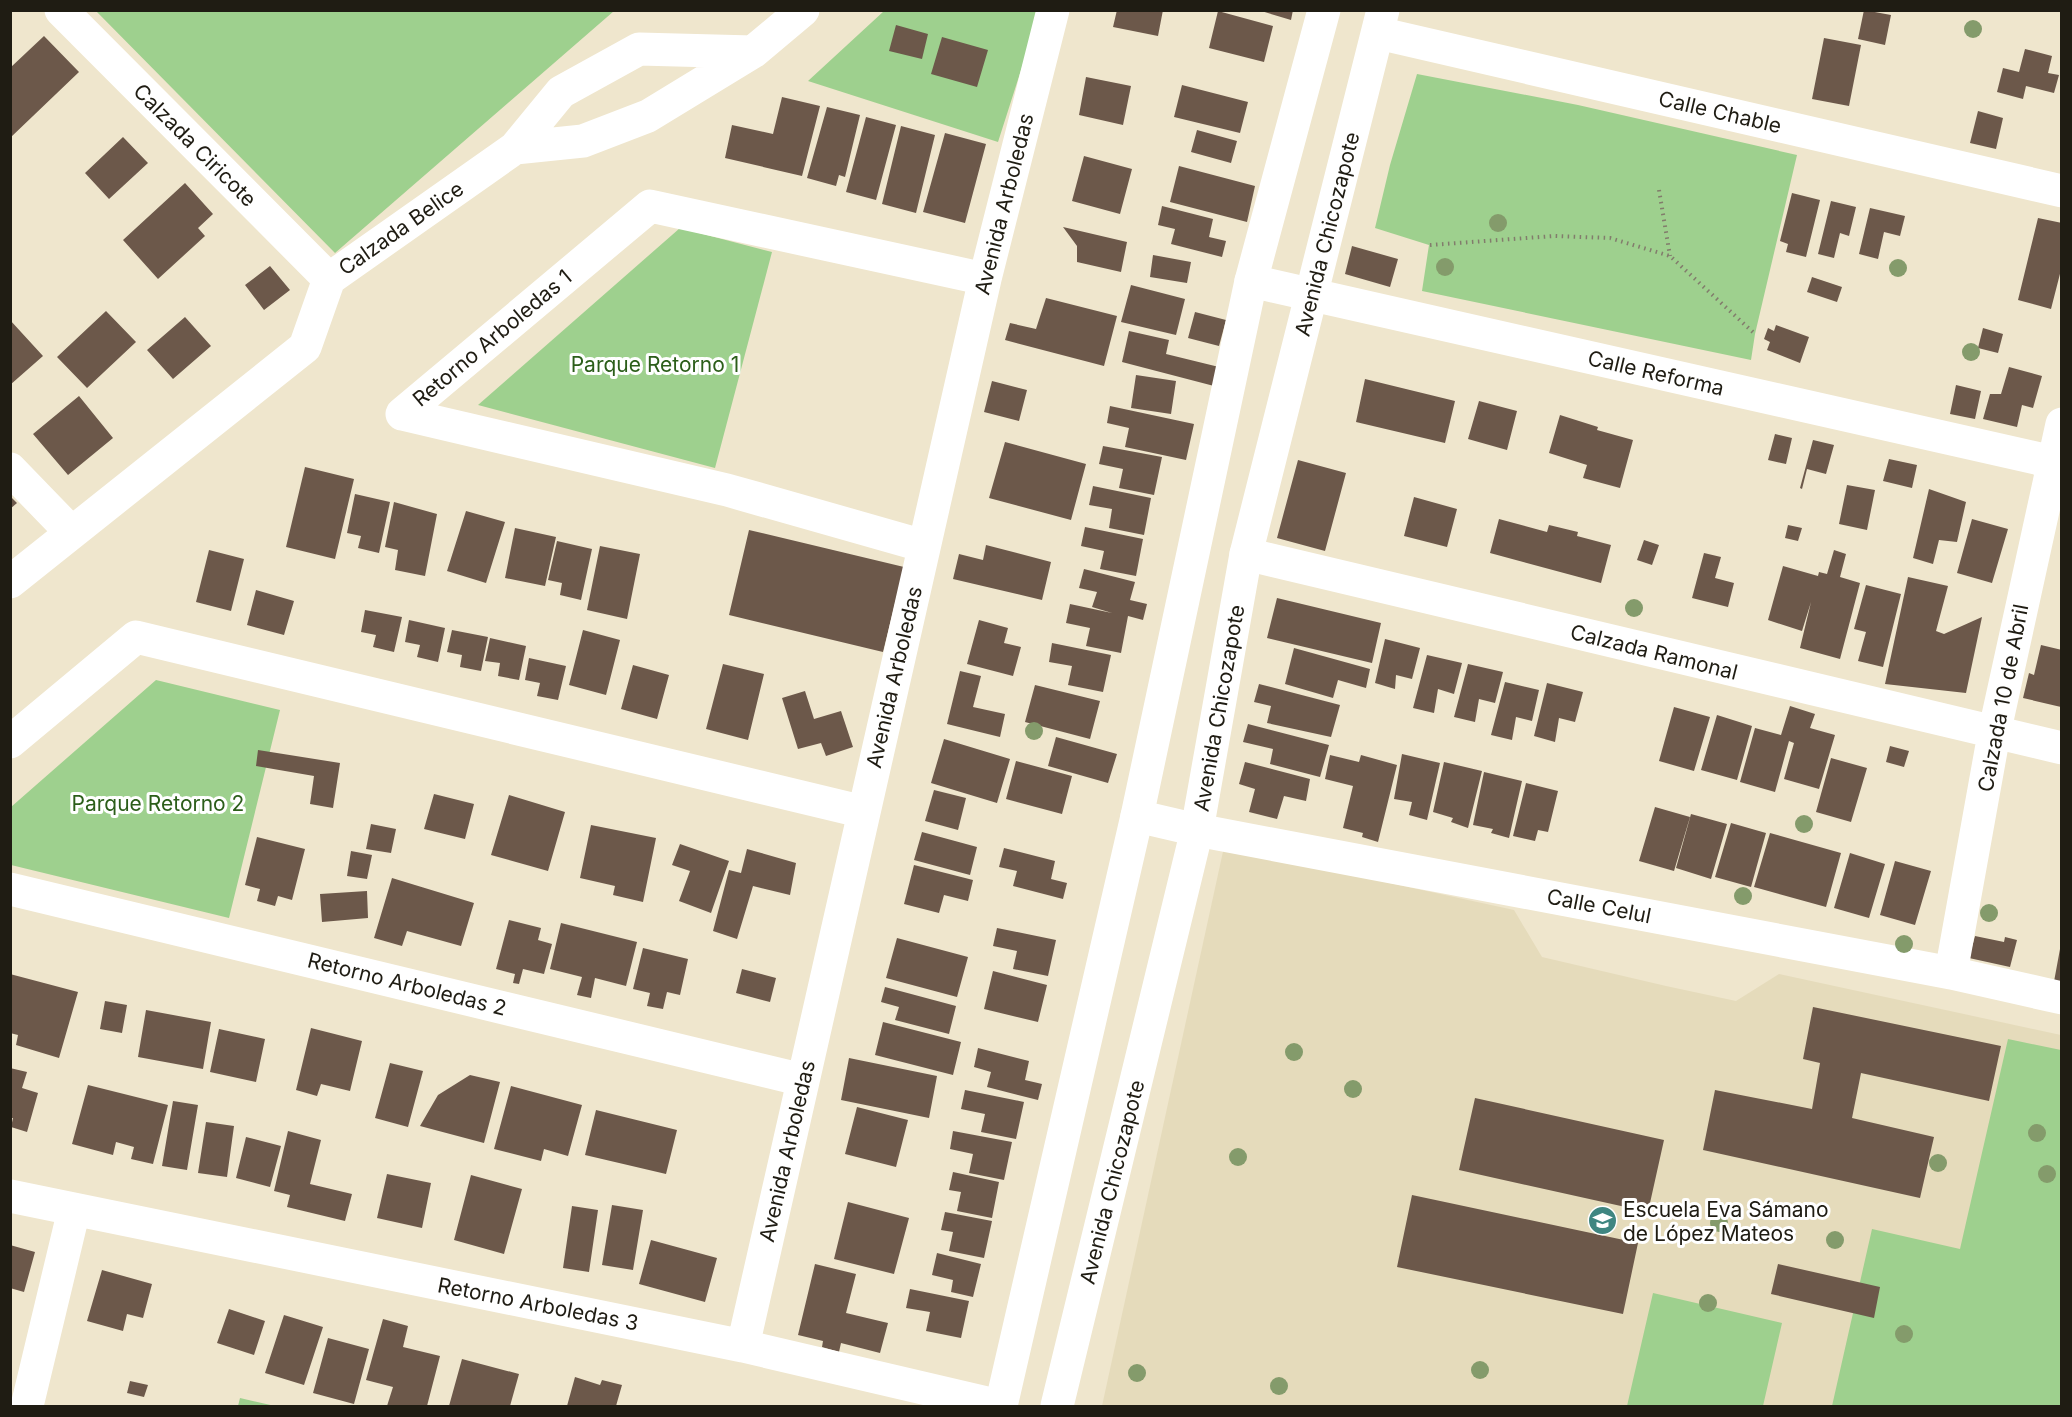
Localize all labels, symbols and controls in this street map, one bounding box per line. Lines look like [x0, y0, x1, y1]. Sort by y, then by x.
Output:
street label: Calzada Ciricote [128, 78, 262, 212]
street label: Calle Chable [1656, 86, 1784, 138]
street label: Avenida Arboledas [969, 111, 1039, 297]
street label: Avenida Chicozapote [1290, 129, 1364, 339]
street label: Calzada Belice [334, 176, 468, 280]
street label: Retorno Arboledas 1 [408, 264, 576, 412]
street label: Calle Reforma [1585, 345, 1727, 401]
park label: Parque Retorno 1 [571, 352, 739, 377]
street label: Avenida Arboledas [861, 584, 927, 770]
street label: Calzada 10 de Abril [1973, 602, 2033, 794]
street label: Avenida Chicozapote [1188, 603, 1250, 813]
street label: Calzada Ramonal [1568, 619, 1740, 685]
park label: Parque Retorno 2 [72, 791, 244, 816]
street label: Calle Celul [1545, 884, 1653, 928]
street label: Retorno Arboledas 2 [305, 947, 509, 1021]
street label: Avenida Arboledas [754, 1058, 820, 1244]
street label: Avenida Chicozapote [1075, 1077, 1149, 1287]
place label: Escuela Eva Sámano de López Mateos [1623, 1197, 1829, 1246]
school or university icon: Escuela Eva Sámano de López Mateos [1586, 1205, 1618, 1237]
street label: Retorno Arboledas 3 [436, 1272, 640, 1336]

